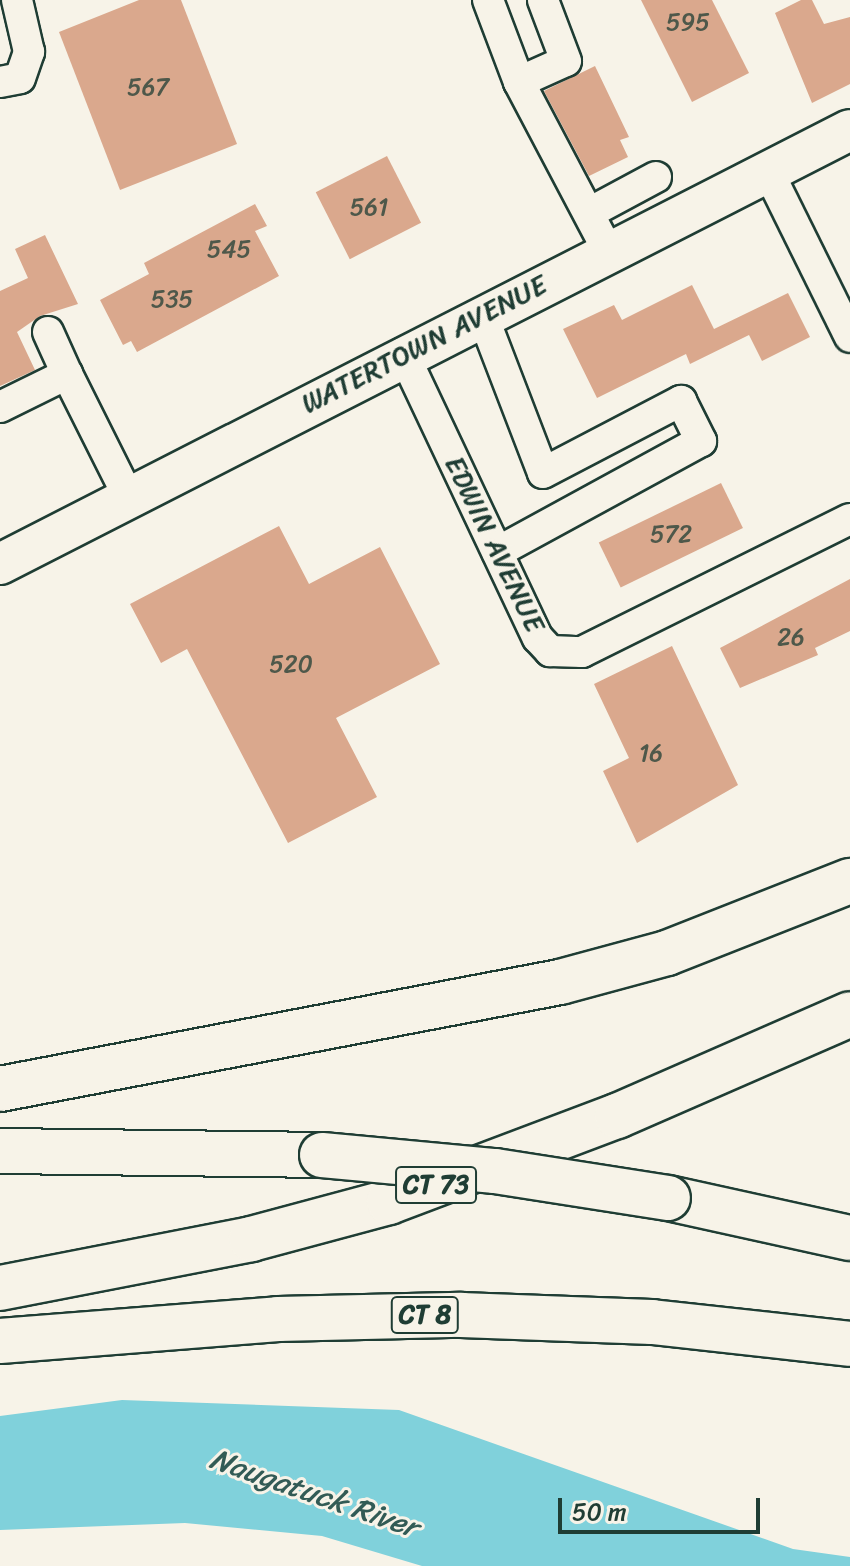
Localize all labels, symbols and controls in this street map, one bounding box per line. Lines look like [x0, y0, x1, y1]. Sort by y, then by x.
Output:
house number: 595 [666, 9, 710, 37]
house number: 567 [127, 74, 169, 102]
house number: 561 [350, 194, 388, 222]
house number: 545 [207, 236, 251, 264]
street label: WATERTOWN AVENUE [296, 268, 552, 420]
house number: 535 [151, 286, 193, 314]
street label: EDWIN AVENUE [438, 450, 552, 638]
house number: 572 [650, 521, 692, 549]
house number: 26 [777, 624, 805, 652]
house number: 520 [269, 651, 313, 679]
house number: 16 [639, 740, 663, 768]
road number: CT 73 [394, 1163, 478, 1207]
road number: CT 8 [389, 1293, 461, 1337]
water label: Naugatuck River [205, 1440, 423, 1546]
scale bar [562, 1482, 764, 1532]
text: 50 m [572, 1491, 627, 1533]

